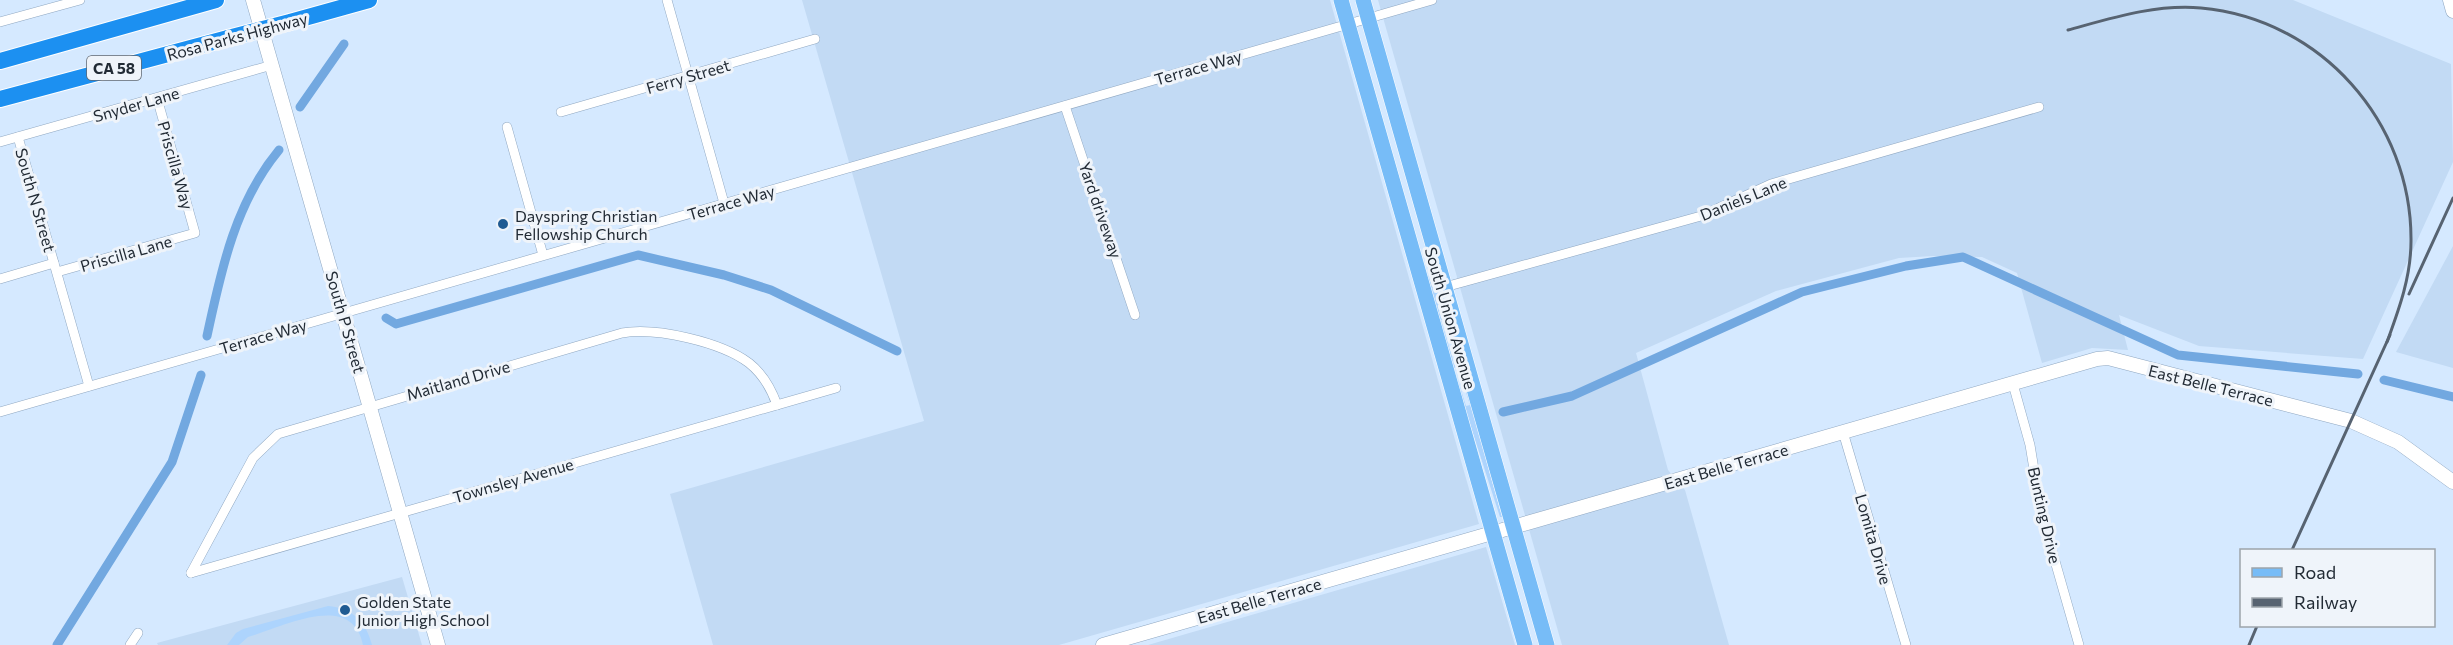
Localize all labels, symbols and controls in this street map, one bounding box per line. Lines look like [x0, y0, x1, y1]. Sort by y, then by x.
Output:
street label: Rosa Parks Highway [165, 8, 309, 64]
street label: Terrace Way [1152, 45, 1244, 89]
street label: Ferry Street [644, 55, 733, 97]
road number: CA 58 [87, 56, 141, 80]
street label: Snyder Lane [91, 83, 181, 125]
street label: Priscilla Way [154, 118, 198, 212]
street label: South N Street [12, 146, 60, 254]
street label: Yard driveway [1076, 159, 1126, 261]
street label: Daniels Lane [1697, 172, 1789, 224]
street label: Terrace Way [685, 180, 777, 224]
place label: Dayspring Christian Fellowship Church [515, 206, 657, 243]
marker: Dayspring Christian Fellowship Church [496, 217, 510, 231]
street label: Priscilla Lane [78, 231, 174, 275]
street label: South Union Avenue [1422, 245, 1480, 391]
street label: South P Street [322, 269, 370, 376]
street label: Terrace Way [217, 314, 309, 358]
street label: Maitland Drive [404, 356, 512, 404]
street label: East Belle Terrace [2147, 360, 2275, 410]
street label: East Belle Terrace [1662, 439, 1790, 493]
street label: Townsley Avenue [451, 454, 575, 506]
street label: Bunting Drive [2025, 465, 2065, 565]
street label: Lomita Drive [1852, 491, 1896, 587]
legend [2240, 549, 2435, 627]
text: Road [2294, 561, 2336, 583]
street label: East Belle Terrace [1195, 573, 1323, 627]
text: Railway [2294, 591, 2357, 613]
place label: Golden State Junior High School [357, 592, 490, 629]
marker: Golden State Junior High School [338, 603, 352, 617]

